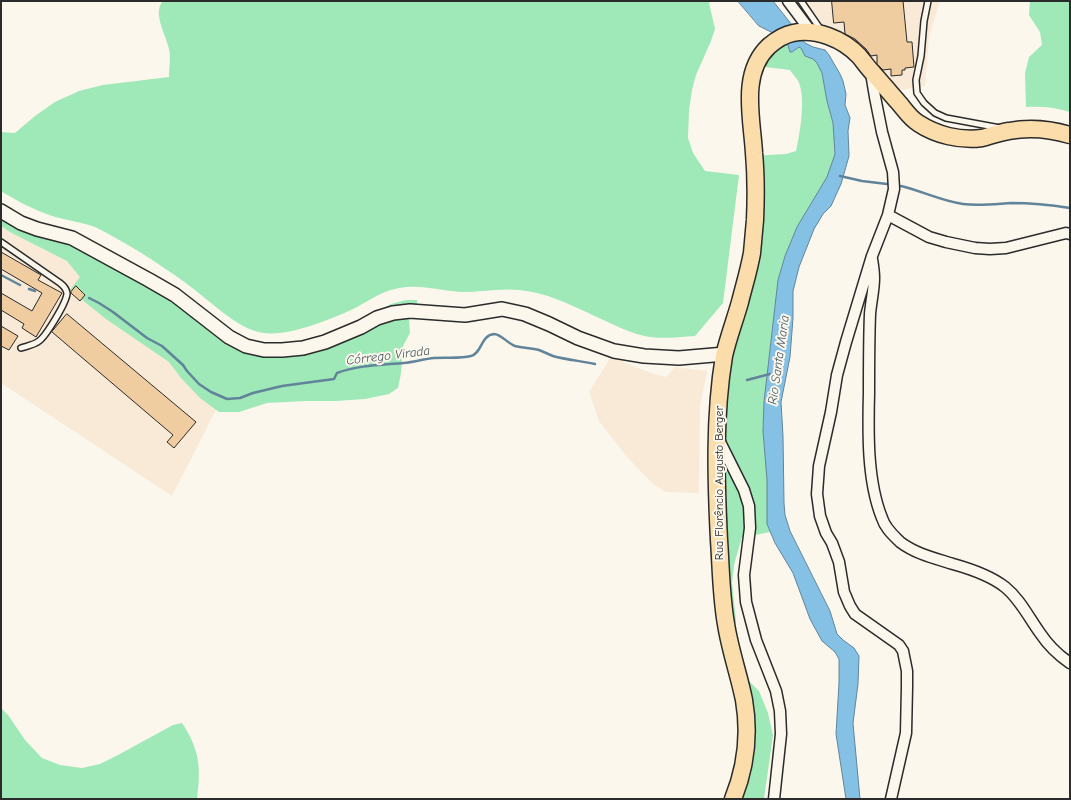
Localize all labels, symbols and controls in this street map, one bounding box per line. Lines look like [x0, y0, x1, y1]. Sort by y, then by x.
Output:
water label: Rio Santa Maria [765, 314, 793, 406]
water label: Córrego Virada [345, 343, 431, 369]
street label: Rua Florêncio Augusto Berger [713, 406, 727, 560]

